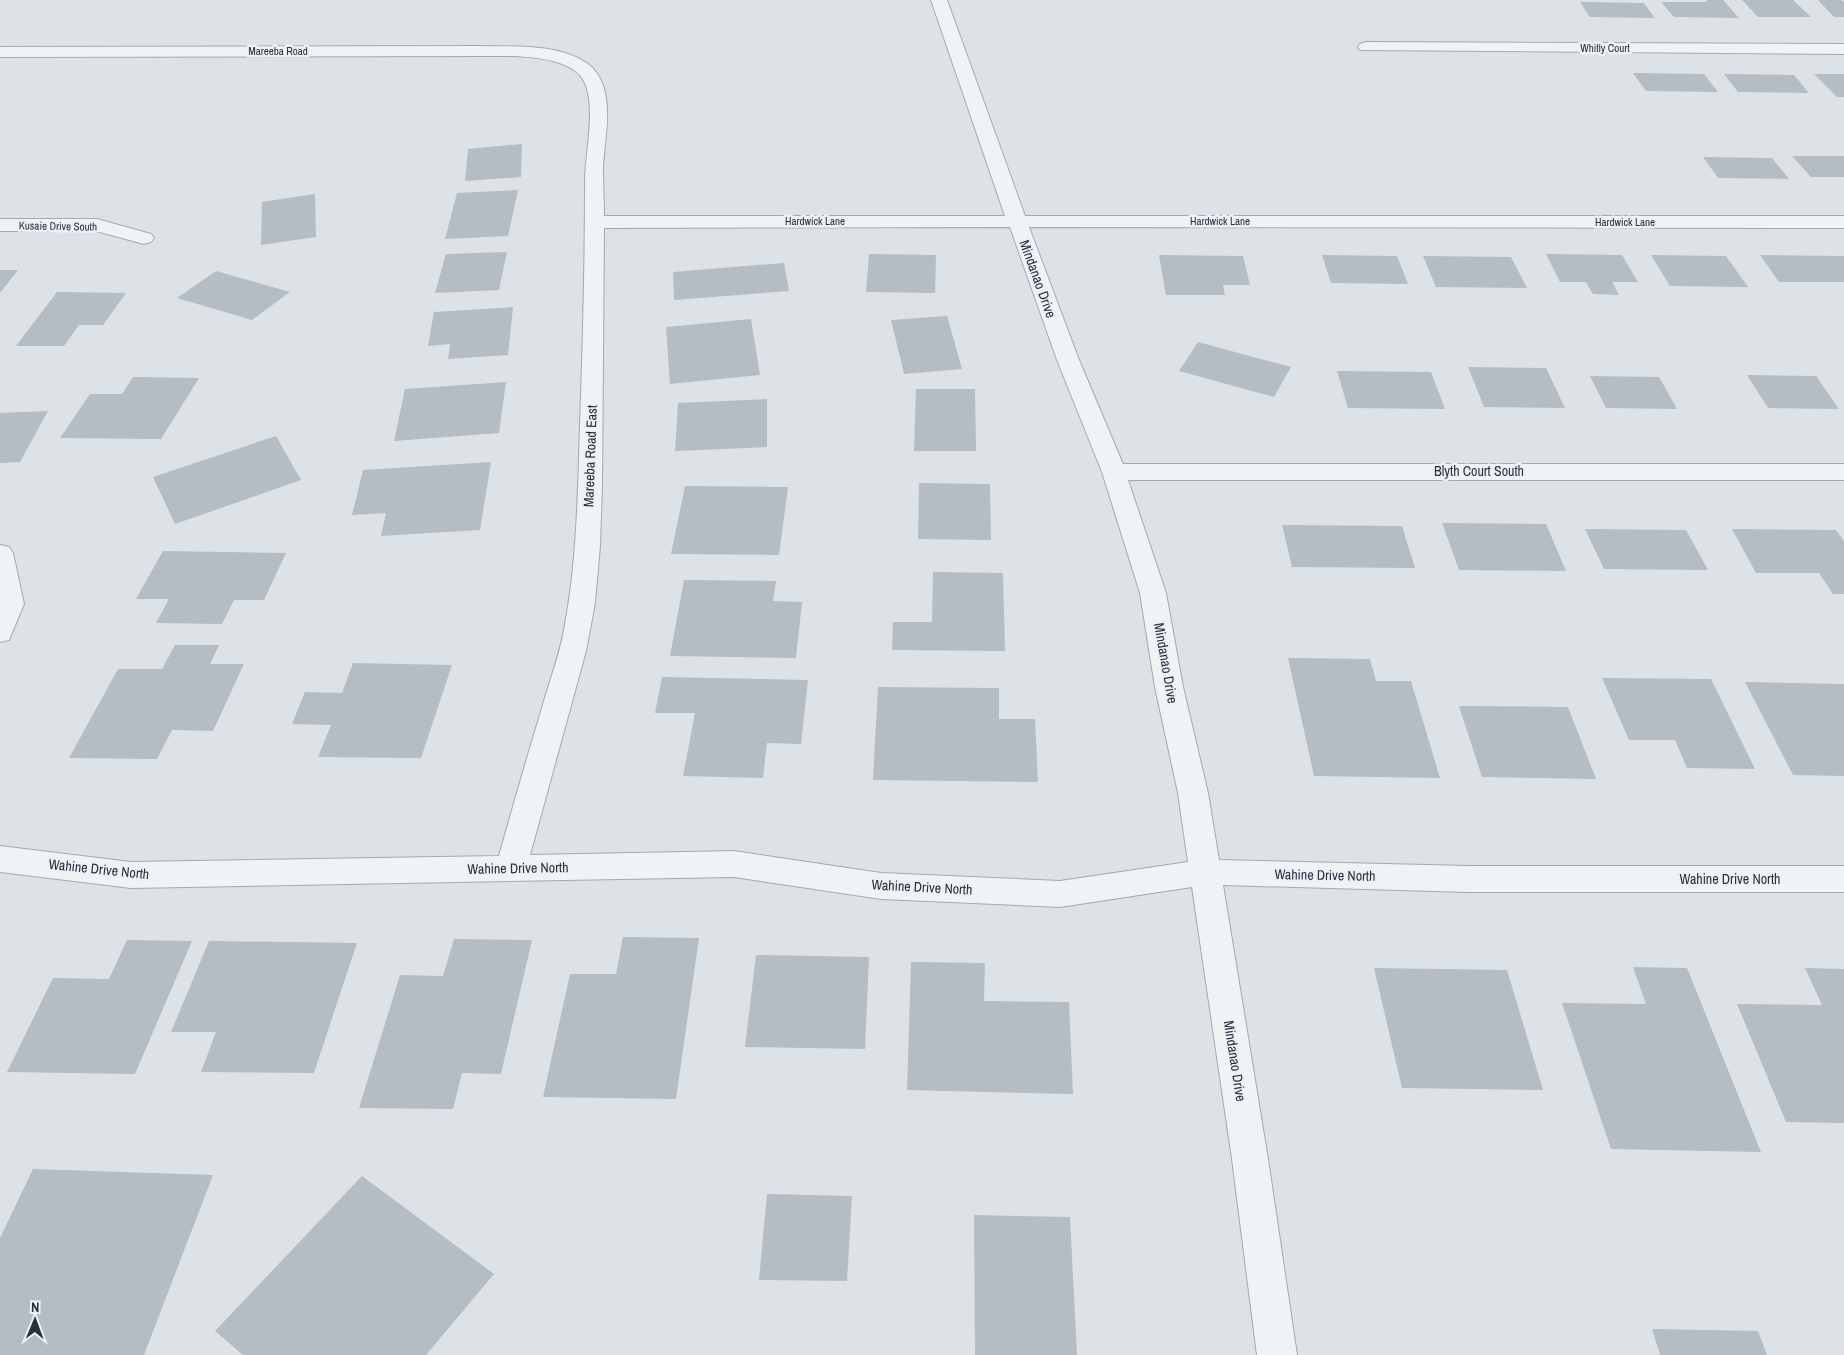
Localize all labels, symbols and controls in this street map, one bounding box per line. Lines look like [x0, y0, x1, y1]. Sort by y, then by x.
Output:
street label: Whitly Court [1580, 41, 1630, 55]
street label: Mareeba Road [248, 44, 308, 58]
street label: Hardwick Lane [785, 214, 845, 228]
street label: Hardwick Lane [1190, 214, 1250, 228]
street label: Hardwick Lane [1595, 215, 1655, 229]
street label: Kusaie Drive South [19, 218, 97, 234]
street label: Mindanao Drive [1016, 238, 1060, 320]
street label: Mareeba Road East [579, 405, 601, 507]
street label: Blyth Court South [1434, 462, 1524, 480]
street label: Mindanao Drive [1150, 621, 1182, 705]
street label: Wahine Drive North [48, 855, 150, 883]
street label: Wahine Drive North [467, 858, 569, 878]
street label: Wahine Drive North [1274, 865, 1376, 885]
street label: Wahine Drive North [1679, 870, 1781, 888]
street label: Wahine Drive North [871, 875, 973, 899]
street label: Mindanao Drive [1220, 1019, 1250, 1103]
north arrow [10, 1295, 60, 1345]
text: N [31, 1298, 40, 1316]

